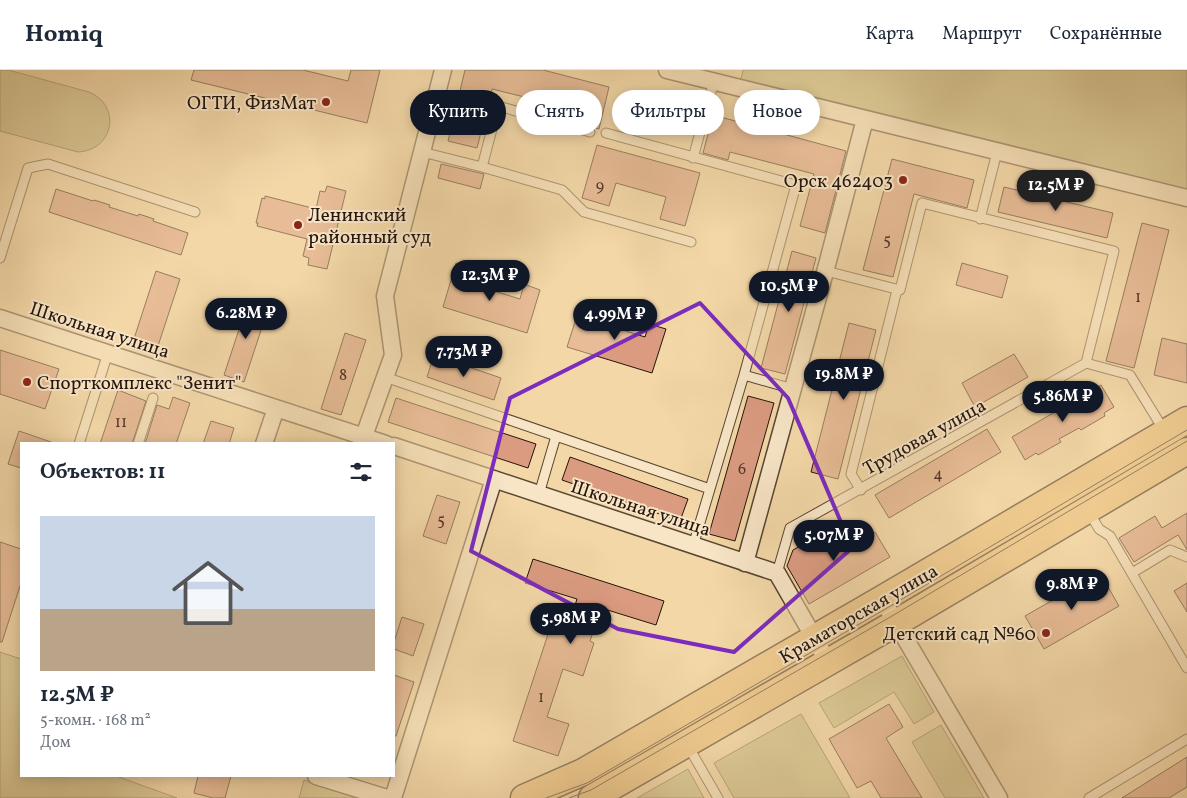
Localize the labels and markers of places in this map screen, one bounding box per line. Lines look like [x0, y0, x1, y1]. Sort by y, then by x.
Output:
place label: ОГТИ, ФизМат [187, 91, 316, 117]
marker: ОГТИ, ФизМат [320, 96, 332, 108]
place label: Орск 462403 [784, 169, 893, 195]
pin: 12.5M ₽ [1010, 170, 1102, 212]
marker: Орск 462403 [897, 174, 909, 186]
place label: Ленинский районный суд [308, 203, 431, 251]
marker: Ленинский районный суд [292, 219, 304, 231]
pin: 12.3M ₽ [444, 260, 536, 302]
pin: 10.5M ₽ [743, 270, 835, 313]
pin: 6.28M ₽ [200, 298, 292, 340]
pin: 4.99M ₽ [569, 298, 661, 341]
pin: 7.73M ₽ [418, 336, 510, 378]
pin: 19.8M ₽ [798, 358, 890, 401]
place label: Спорткомплекс "Зенит" [37, 371, 242, 397]
marker: Спорткомплекс "Зенит" [21, 376, 33, 388]
pin: 5.86M ₽ [1017, 380, 1109, 423]
pin: 5.07M ₽ [788, 520, 880, 562]
pin: 9.8M ₽ [1031, 568, 1113, 611]
pin: 5.98M ₽ [525, 602, 617, 645]
place label: Детский сад №60 [883, 622, 1036, 648]
marker: Детский сад №60 [1040, 627, 1052, 639]

